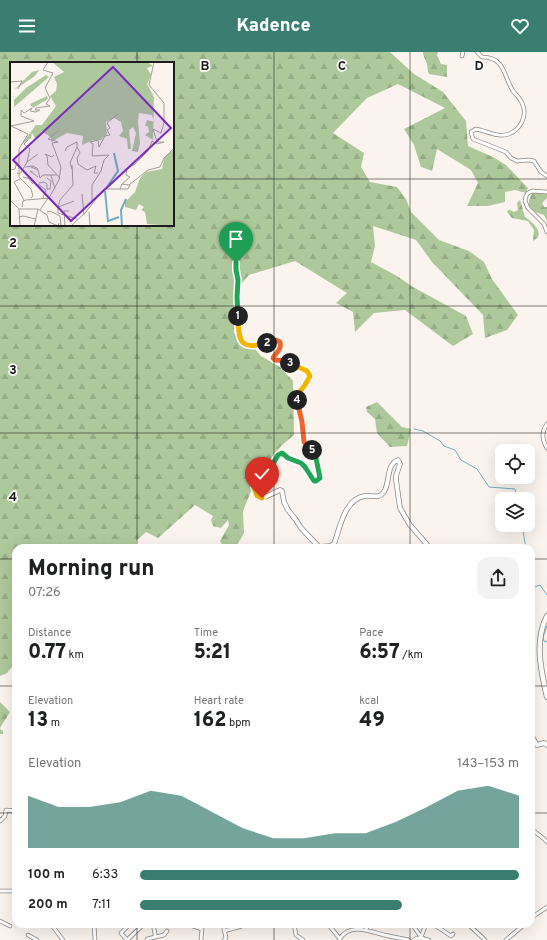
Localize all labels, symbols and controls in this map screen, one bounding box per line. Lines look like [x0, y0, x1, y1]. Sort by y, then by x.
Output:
icon: menu [16, 15, 38, 37]
text: Kadence [236, 15, 311, 38]
icon: heart [509, 15, 531, 37]
text: B [201, 59, 210, 75]
text: C [338, 59, 346, 75]
text: D [474, 59, 484, 75]
inset map [10, 62, 174, 226]
pin [219, 222, 253, 263]
icon: arrive [225, 228, 247, 250]
text: 2 [9, 236, 17, 252]
pin: 1 [228, 306, 248, 326]
text: 1 [236, 309, 240, 323]
pin: 2 [257, 333, 277, 353]
text: 2 [264, 336, 270, 350]
pin: 3 [280, 353, 300, 373]
text: 3 [287, 356, 293, 370]
text: 3 [9, 363, 17, 379]
pin: 4 [287, 390, 307, 410]
text: 4 [293, 393, 301, 407]
pin: 5 [302, 440, 322, 460]
text: 5 [309, 443, 315, 457]
map controls [495, 444, 535, 532]
button: locate [495, 444, 535, 484]
pin [245, 457, 279, 498]
icon: check [251, 463, 273, 485]
text: 4 [9, 490, 17, 506]
button: layers [495, 492, 535, 532]
text: Morning run [28, 556, 154, 583]
button: share [477, 557, 519, 599]
text: 07:26 [28, 585, 61, 601]
text: Distance [28, 626, 71, 640]
text: Time [194, 626, 218, 640]
text: Pace [359, 626, 384, 640]
text: 0.77 [28, 640, 66, 666]
text: 5:21 [194, 640, 231, 666]
text: 6:57 [359, 640, 400, 666]
text: km [66, 648, 84, 662]
text: /km [400, 648, 423, 662]
text: Elevation [28, 694, 73, 708]
text: Heart rate [194, 694, 244, 708]
text: kcal [359, 694, 379, 708]
text: 13 [28, 708, 48, 734]
text: 162 [194, 708, 226, 734]
text: 49 [359, 708, 385, 734]
text: m [48, 716, 60, 730]
text: bpm [226, 716, 251, 730]
text: Elevation [28, 756, 81, 772]
text: 143–153 m [457, 756, 519, 772]
text: 100 m [28, 867, 65, 883]
text: 6:33 [92, 867, 118, 883]
text: 200 m [28, 897, 68, 913]
text: 7:11 [92, 897, 111, 913]

